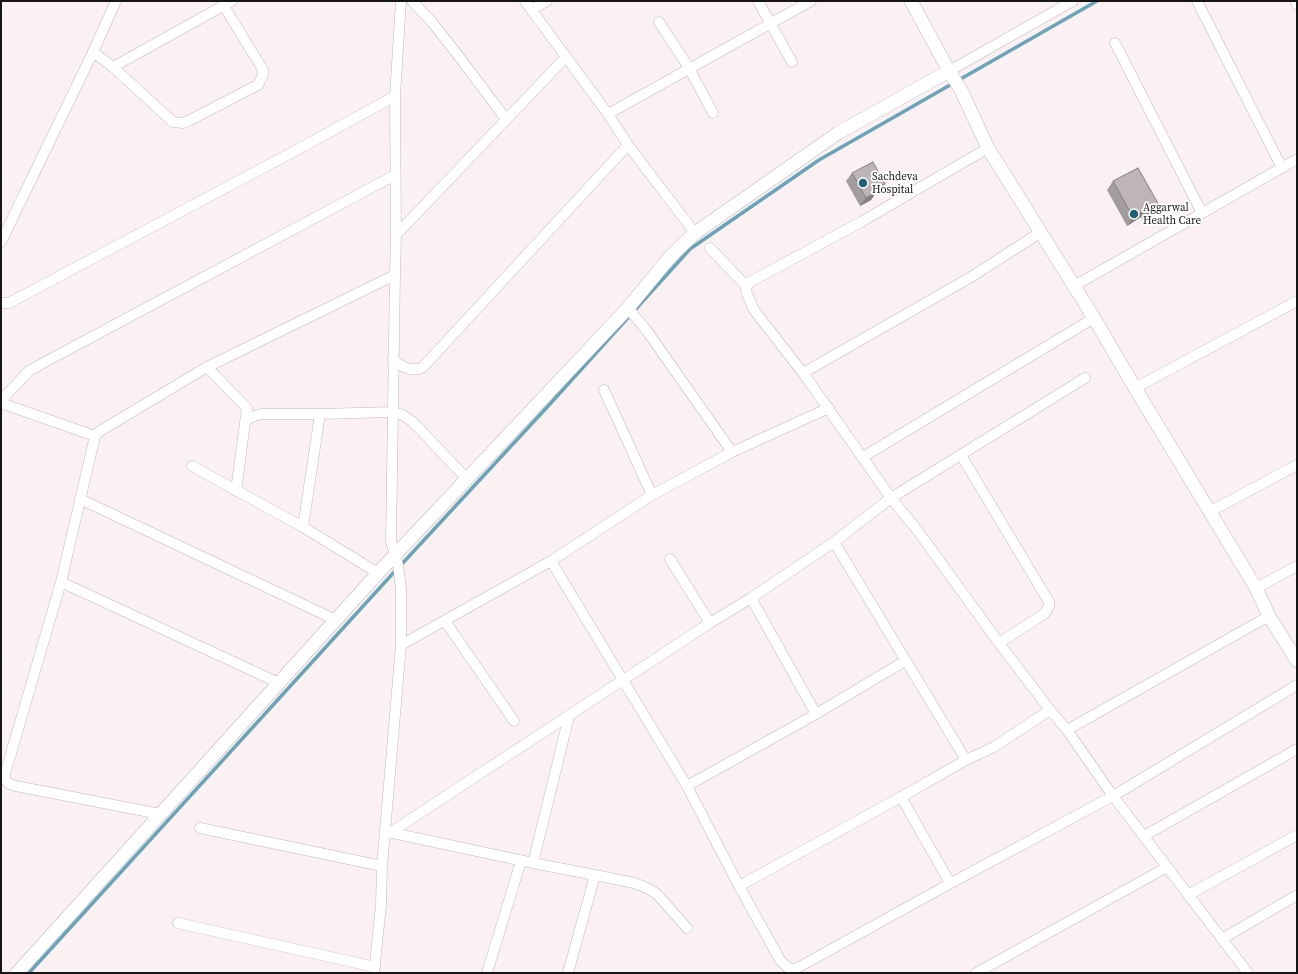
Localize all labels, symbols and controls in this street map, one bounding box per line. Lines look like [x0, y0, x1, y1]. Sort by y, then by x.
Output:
place label: Sachdeva Hospital [872, 170, 918, 196]
marker: Sachdeva Hospital [857, 177, 869, 189]
place label: Aggarwal Health Care [1143, 201, 1201, 227]
marker: Aggarwal Health Care [1128, 208, 1140, 220]

